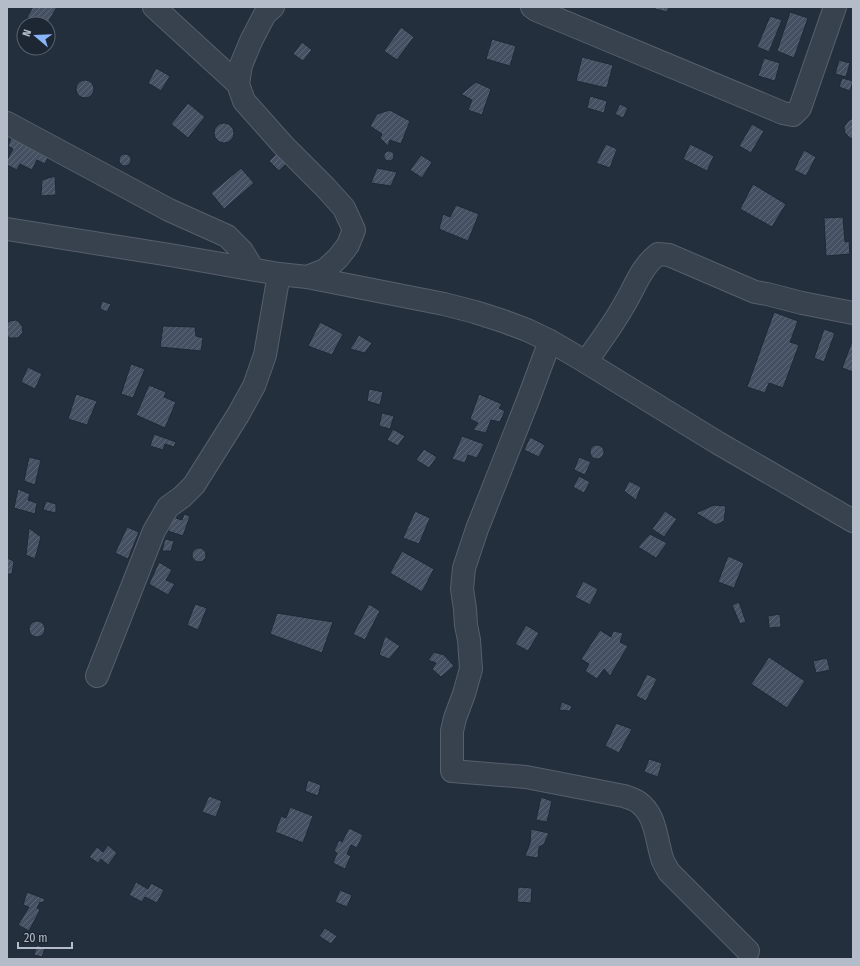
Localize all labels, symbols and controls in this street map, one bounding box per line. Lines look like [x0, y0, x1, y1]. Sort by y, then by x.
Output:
north arrow [16, 16, 56, 56]
text: N [20, 28, 34, 38]
scale bar [18, 924, 72, 950]
text: 20 m [24, 931, 48, 945]

